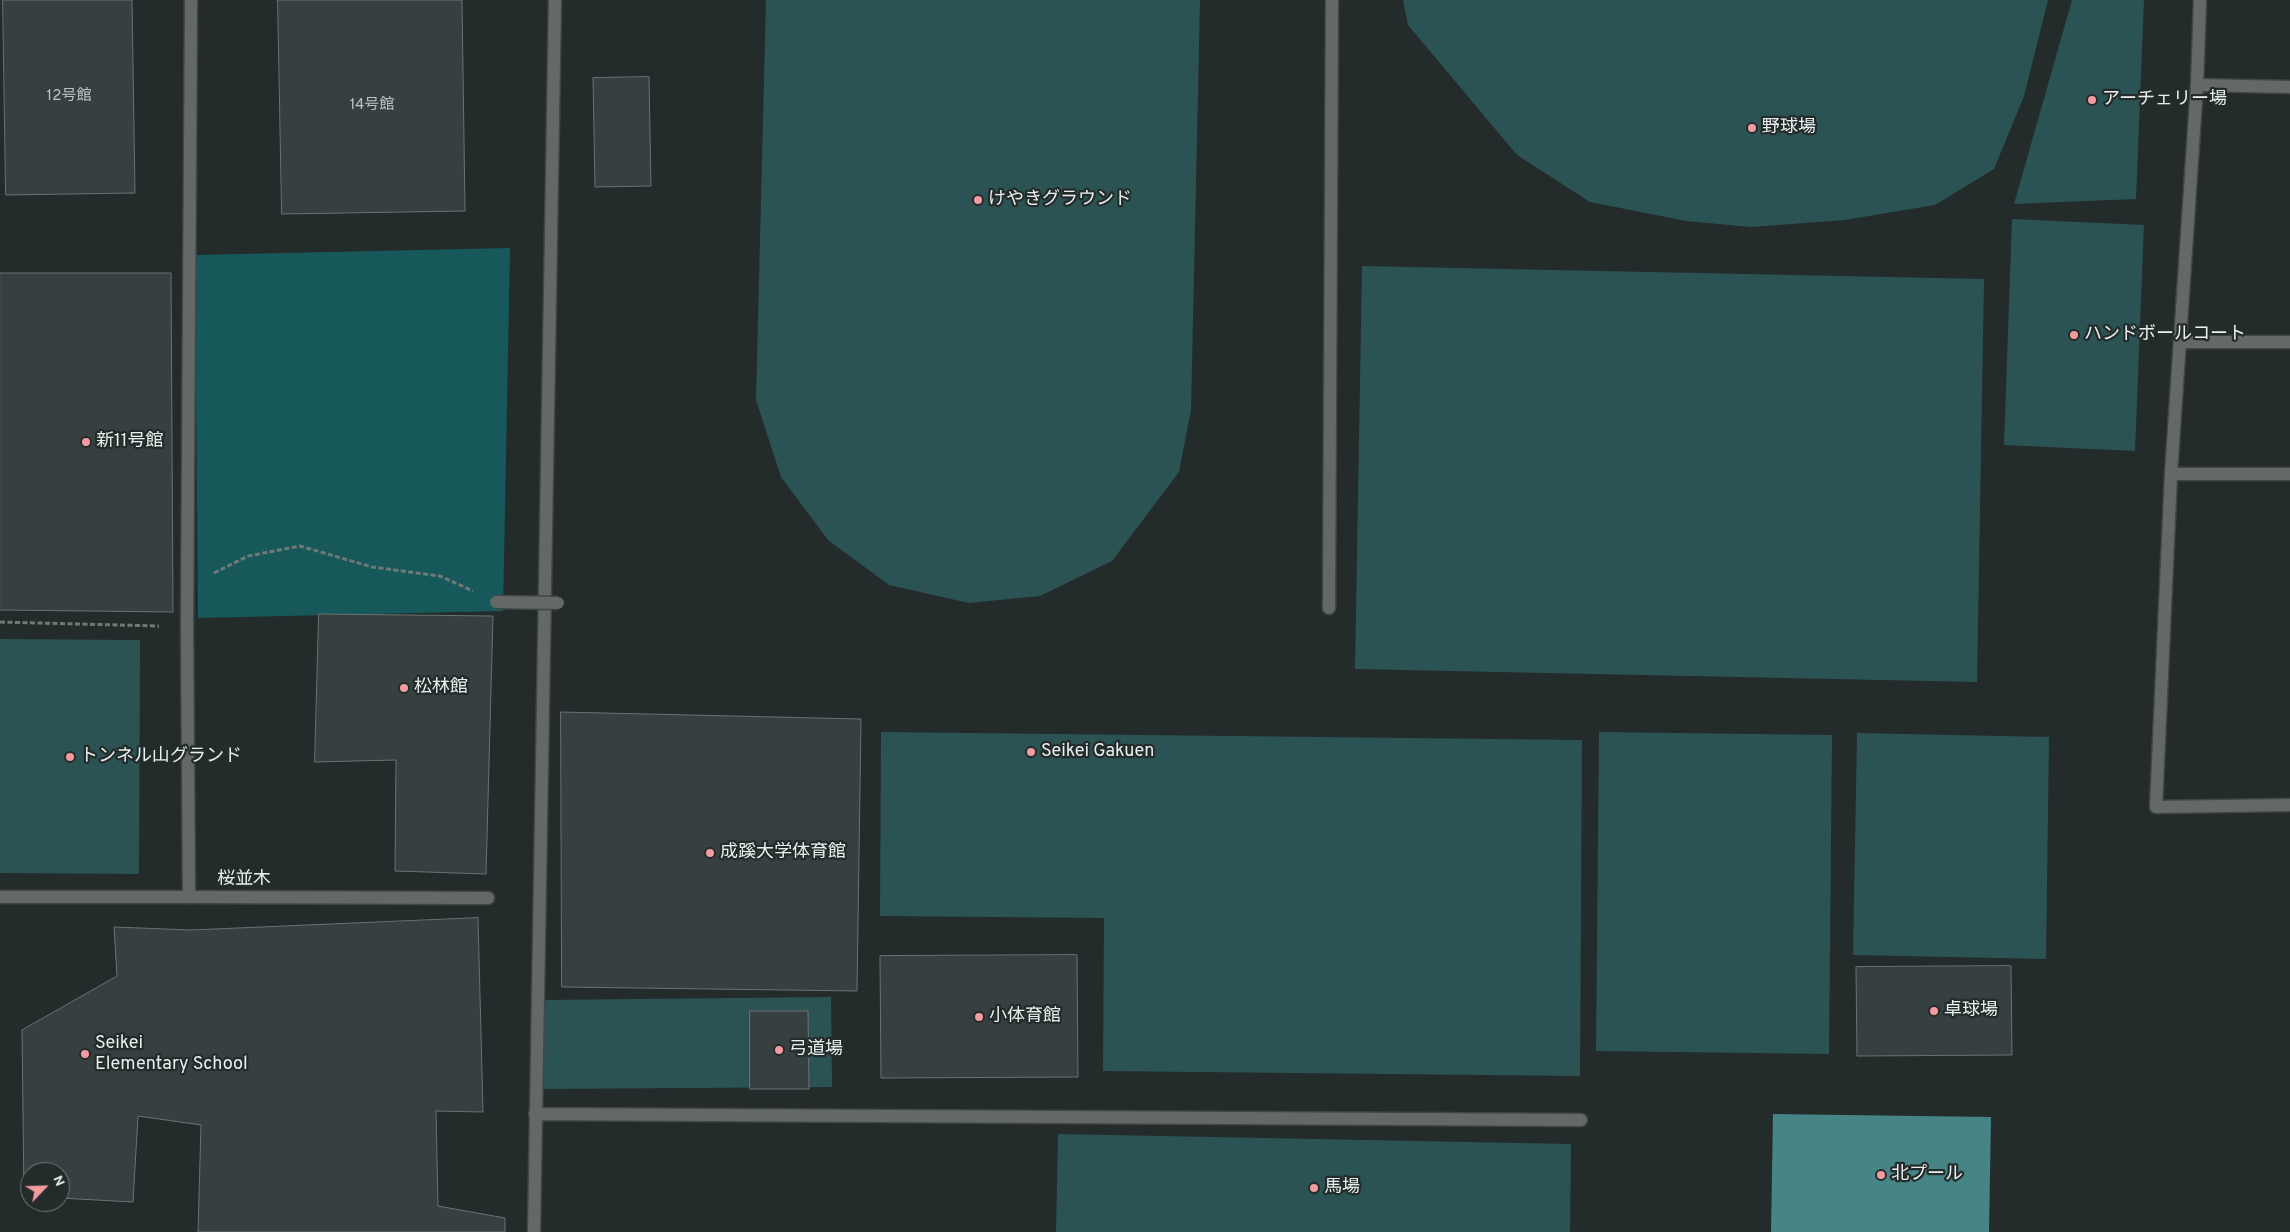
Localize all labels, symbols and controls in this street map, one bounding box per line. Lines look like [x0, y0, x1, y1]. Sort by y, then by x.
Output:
house number: 12号館 [47, 88, 91, 106]
place label: アーチェリー場 [2102, 89, 2227, 111]
marker: アーチェリー場 [2086, 94, 2098, 106]
house number: 14号館 [350, 97, 394, 115]
place label: 野球場 [1762, 117, 1816, 139]
marker: 野球場 [1746, 122, 1758, 134]
place label: けやきグラウンド [988, 189, 1132, 211]
marker: けやきグラウンド [972, 194, 984, 206]
place label: ハンドボールコート [2084, 324, 2246, 346]
marker: ハンドボールコート [2068, 329, 2080, 341]
place label: 新11号館 [96, 431, 163, 453]
marker: 新11号館 [80, 436, 92, 448]
place label: 松林館 [414, 677, 468, 699]
marker: 松林館 [398, 682, 410, 694]
place label: Seikei Gakuen [1041, 741, 1154, 763]
place label: トンネル山グランド [80, 746, 242, 768]
marker: Seikei Gakuen [1025, 746, 1037, 758]
marker: トンネル山グランド [64, 751, 76, 763]
place label: 成蹊大学体育館 [720, 842, 846, 864]
marker: 成蹊大学体育館 [704, 847, 716, 859]
street label: 桜並木 [217, 869, 271, 891]
place label: 卓球場 [1944, 1000, 1998, 1022]
marker: 卓球場 [1928, 1005, 1940, 1017]
place label: 小体育館 [989, 1006, 1061, 1028]
marker: 小体育館 [973, 1011, 985, 1023]
place label: Seikei Elementary School [95, 1033, 248, 1076]
place label: 弓道場 [789, 1039, 843, 1061]
marker: 弓道場 [773, 1044, 785, 1056]
marker: Seikei Elementary School [79, 1048, 91, 1060]
north arrow [20, 1162, 70, 1212]
place label: 北プール [1891, 1164, 1963, 1186]
marker: 北プール [1875, 1169, 1887, 1181]
text: N [48, 1173, 68, 1189]
place label: 馬場 [1324, 1177, 1360, 1199]
marker: 馬場 [1308, 1182, 1320, 1194]

